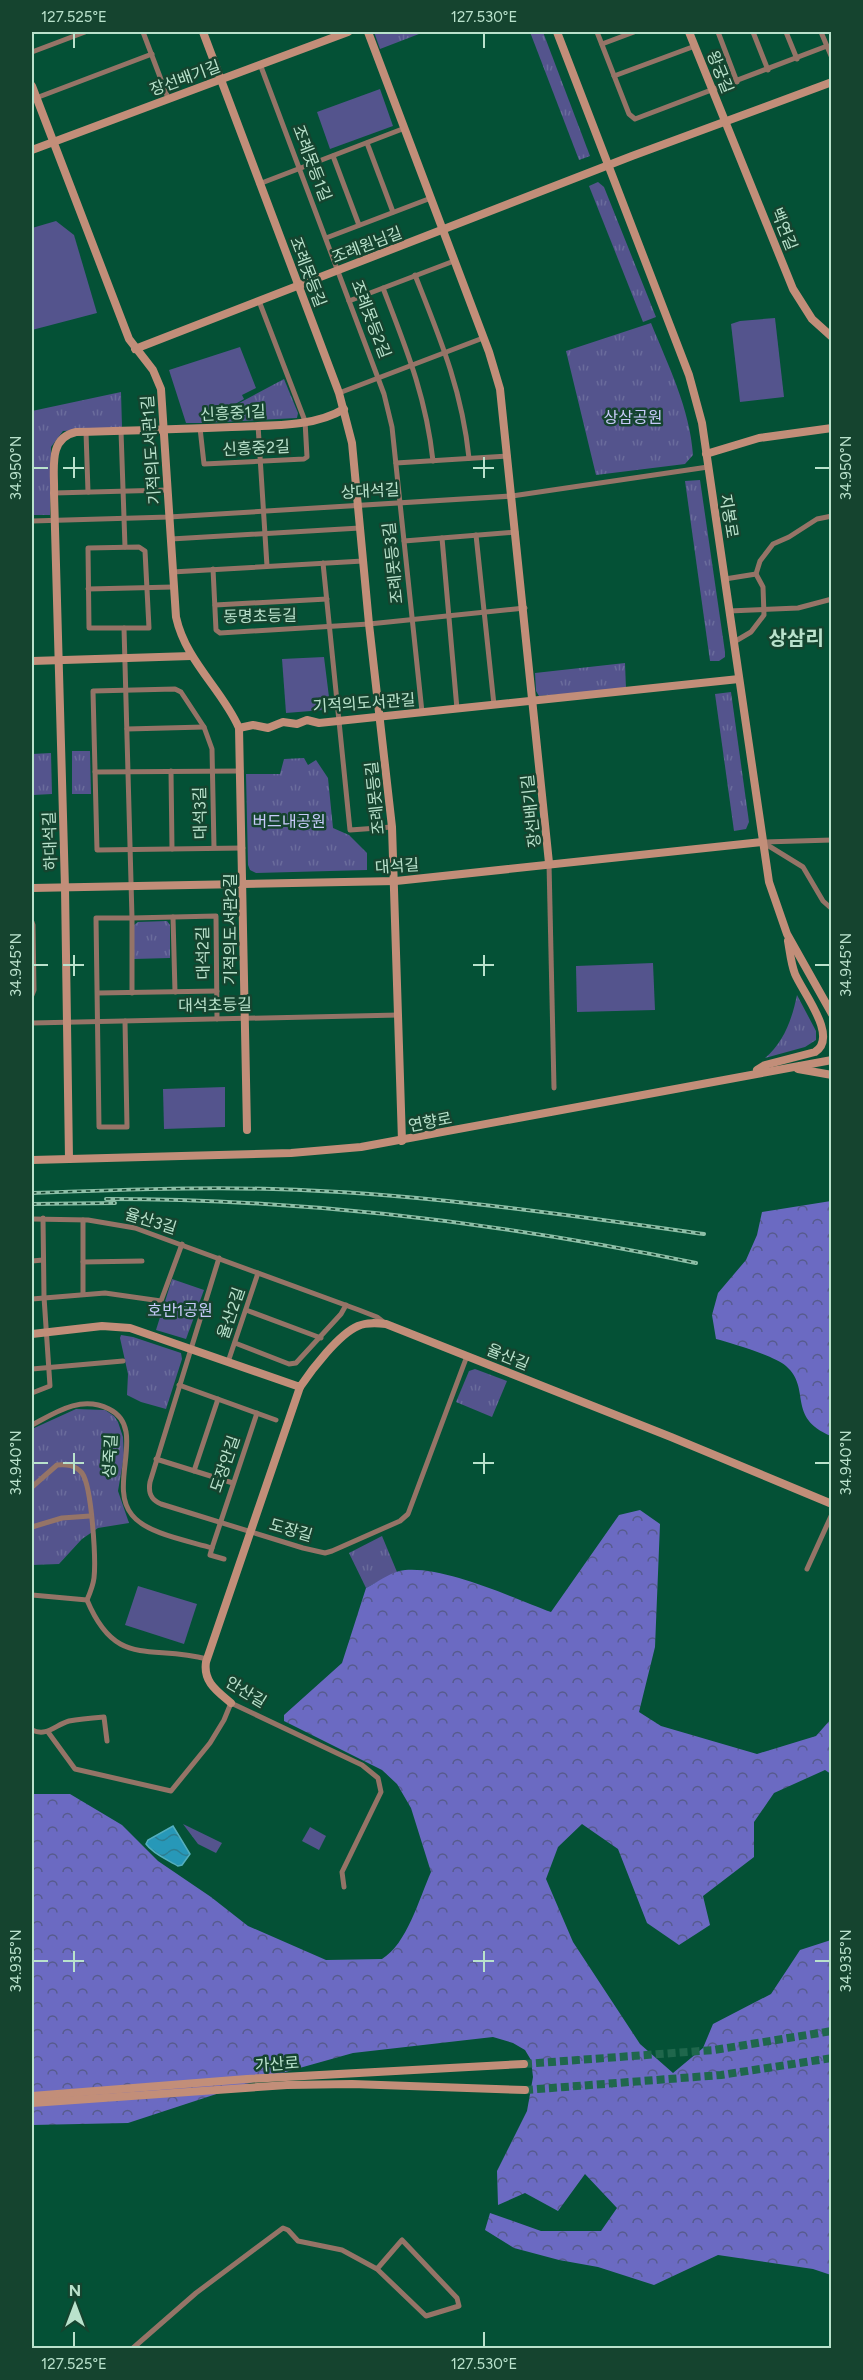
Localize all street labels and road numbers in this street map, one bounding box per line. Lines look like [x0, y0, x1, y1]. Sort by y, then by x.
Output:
street label: 왕궁길 [703, 48, 737, 96]
street label: 장선배기길 [147, 56, 223, 100]
street label: 조례못등1길 [289, 122, 335, 204]
street label: 백연길 [767, 205, 801, 253]
street label: 조례원님길 [329, 223, 405, 267]
street label: 조례못등길 [286, 234, 330, 310]
street label: 조례못등2길 [347, 277, 395, 361]
street label: 기적의도서관1길 [138, 395, 164, 505]
street label: 신흥중1길 [200, 402, 266, 424]
street label: 신흥중2길 [222, 437, 290, 459]
street label: 상대석길 [340, 480, 400, 502]
street label: 지봉로 [716, 493, 742, 540]
street label: 조례못등3길 [379, 521, 407, 605]
street label: 동명초등길 [223, 606, 297, 626]
street label: 기적의도서관길 [312, 690, 416, 716]
street label: 조례못등길 [362, 760, 388, 836]
street label: 장선배기길 [518, 773, 544, 849]
street label: 대석3길 [190, 786, 210, 840]
street label: 하대석길 [39, 811, 61, 871]
street label: 대석길 [374, 855, 420, 877]
street label: 기적의도서관2길 [221, 873, 240, 985]
street label: 대석2길 [193, 926, 213, 980]
street label: 대석초등길 [178, 995, 252, 1015]
street label: 연향로 [407, 1108, 454, 1136]
street label: 율산3길 [123, 1204, 179, 1238]
street label: 율산2길 [213, 1285, 249, 1341]
street label: 율산길 [484, 1340, 532, 1374]
street label: 성죽길 [99, 1433, 121, 1479]
street label: 도장안길 [206, 1433, 244, 1495]
street label: 도장길 [267, 1515, 315, 1545]
street label: 안산길 [222, 1672, 270, 1712]
street label: 가산로 [254, 2053, 300, 2075]

